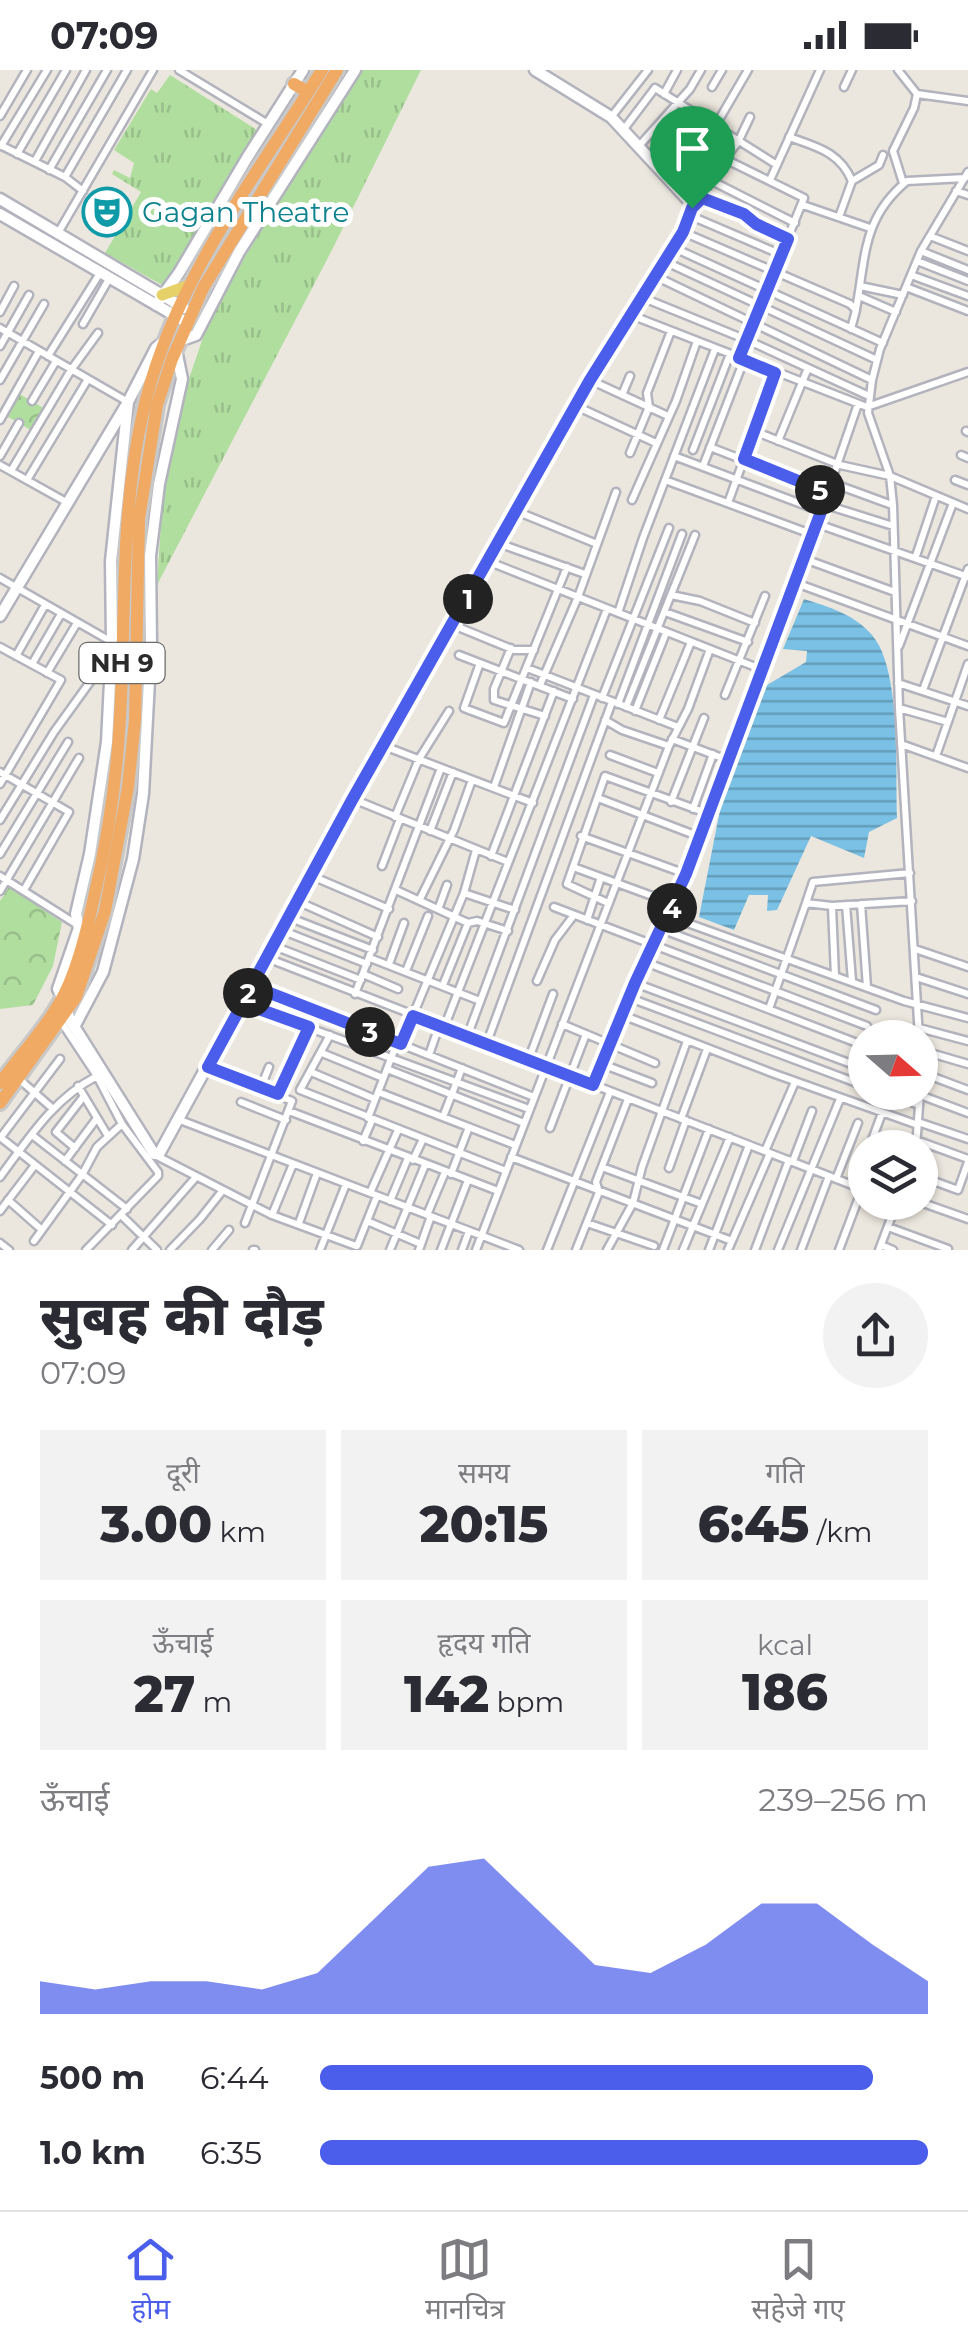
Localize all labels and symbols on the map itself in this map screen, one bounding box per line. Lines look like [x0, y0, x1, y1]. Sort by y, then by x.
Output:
pin [650, 106, 735, 209]
theatre icon: Gagan Theatre [81, 186, 133, 238]
place label: Gagan Theatre [142, 195, 349, 229]
pin: 5 [795, 465, 845, 515]
pin: 1 [443, 574, 493, 624]
road number: NH 9 [80, 643, 164, 683]
pin: 4 [647, 883, 697, 933]
pin: 2 [223, 968, 273, 1018]
pin: 3 [345, 1007, 395, 1057]
north arrow [848, 1020, 938, 1110]

